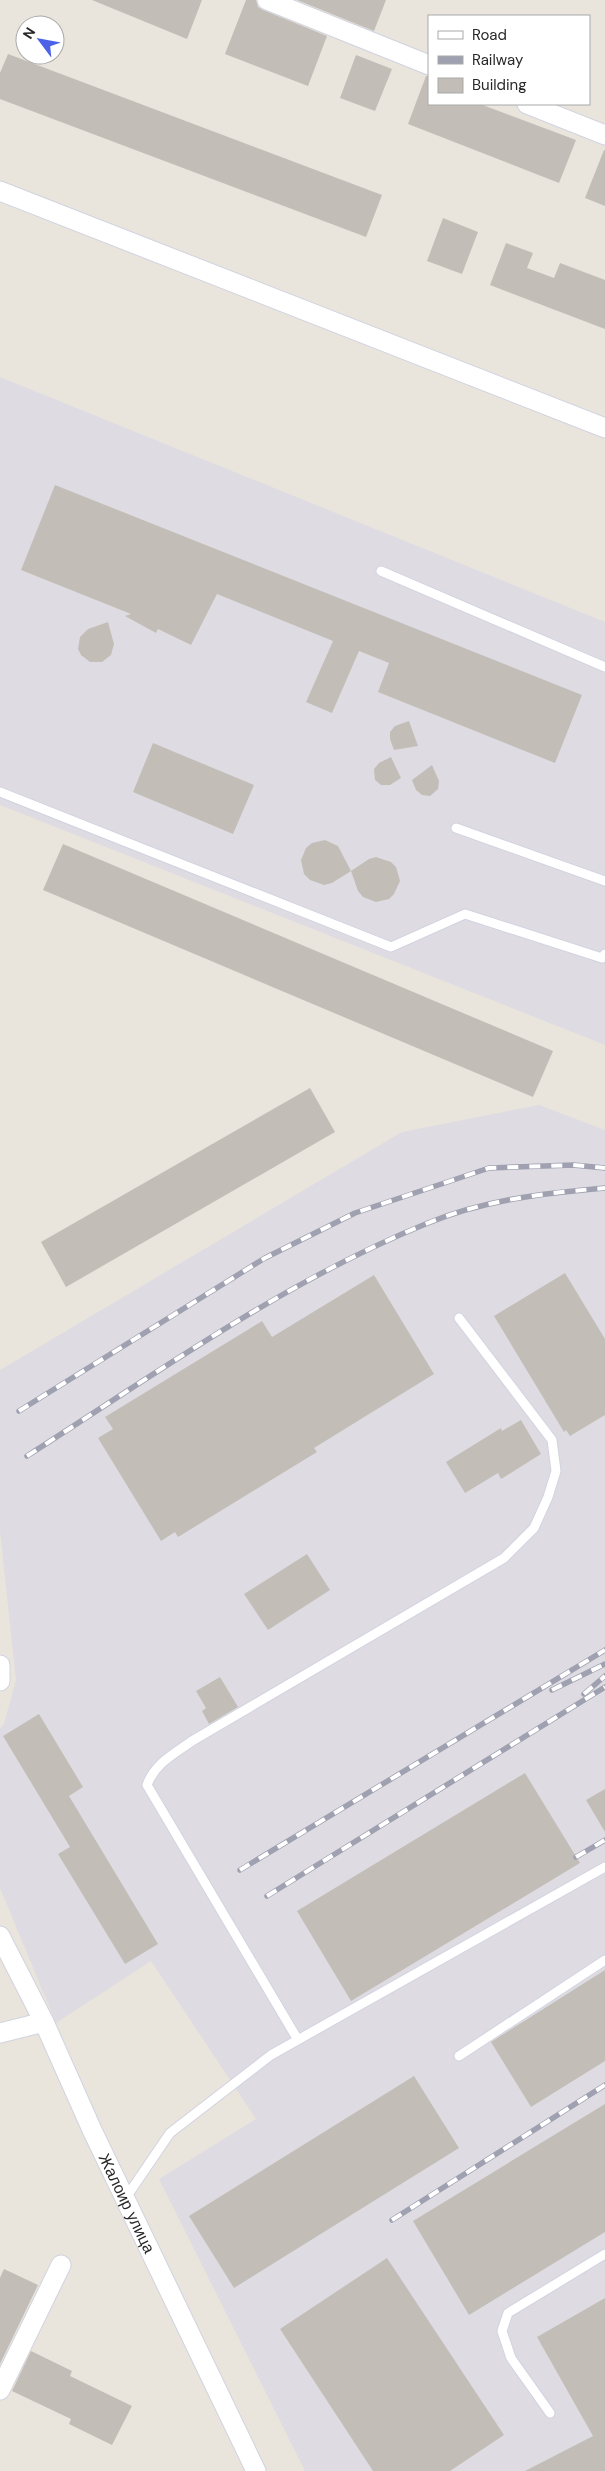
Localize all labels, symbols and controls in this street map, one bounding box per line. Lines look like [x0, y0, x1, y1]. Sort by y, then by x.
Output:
north arrow [15, 15, 65, 65]
legend [428, 15, 590, 105]
text: N [19, 24, 39, 42]
text: Road [472, 25, 507, 45]
text: Railway [472, 50, 524, 70]
text: Building [472, 75, 527, 95]
street label: Жалоир улица [94, 2150, 160, 2257]

